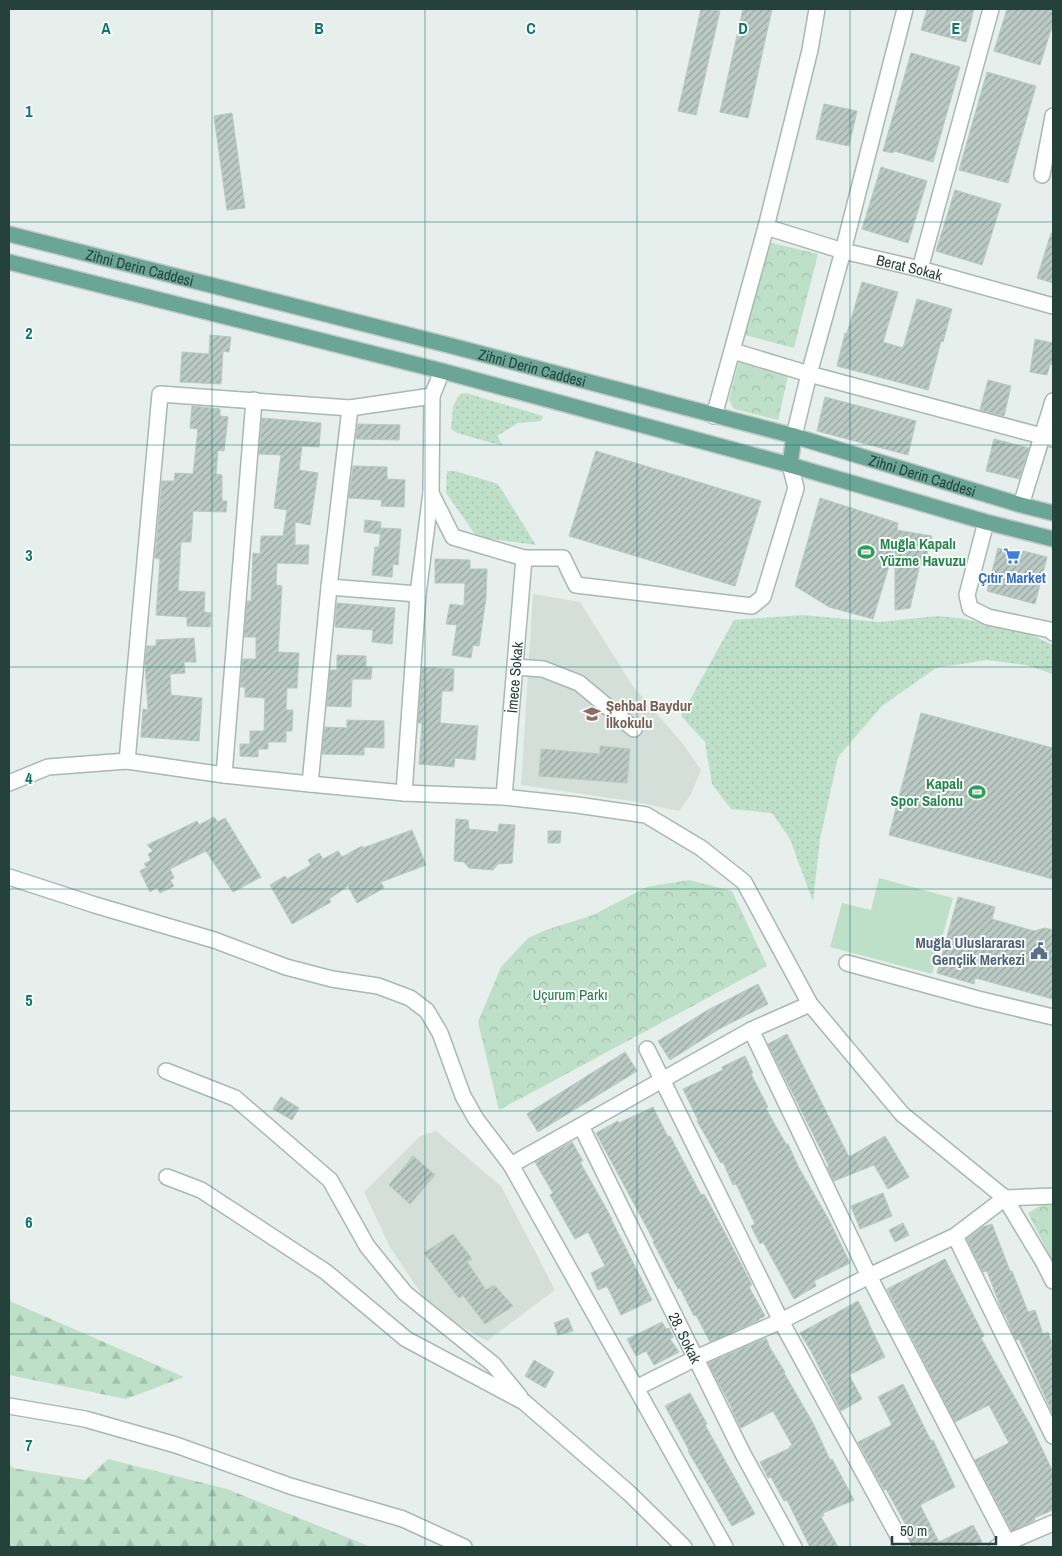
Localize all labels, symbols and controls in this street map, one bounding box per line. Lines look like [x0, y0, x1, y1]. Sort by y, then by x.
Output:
text: A [101, 17, 111, 39]
text: B [314, 17, 324, 39]
text: C [526, 17, 536, 39]
text: D [738, 17, 748, 39]
text: E [952, 17, 961, 39]
text: 1 [25, 100, 33, 122]
street label: Zihni Derin Caddesi [84, 243, 196, 291]
street label: Berat Sokak [875, 249, 946, 285]
text: 2 [25, 322, 33, 344]
street label: Zihni Derin Caddesi [476, 343, 589, 391]
street label: Zihni Derin Caddesi [867, 449, 979, 501]
place label: Muğla Kapalı Yüzme Havuzu [880, 533, 966, 571]
sports icon: Muğla Kapalı Yüzme Havuzu [856, 542, 876, 562]
text: 3 [25, 544, 33, 566]
supermarket icon: Çıtır Market [1002, 546, 1022, 566]
place label: Çıtır Market [978, 567, 1046, 588]
street label: İmece Sokak [501, 640, 528, 714]
place label: Şehbal Baydur İlkokulu [606, 695, 692, 733]
school or university icon: Şehbal Baydur İlkokulu [582, 704, 602, 724]
text: 4 [25, 767, 33, 789]
place label: Kapalı Spor Salonu [891, 773, 963, 811]
sports icon: Kapalı Spor Salonu [967, 782, 987, 802]
place label: Muğla Uluslararası Gençlik Merkezi [916, 932, 1025, 970]
public building icon: Muğla Uluslararası Gençlik Merkezi [1029, 941, 1049, 961]
park label: Uçurum Parkı [532, 984, 608, 1005]
text: 5 [25, 989, 33, 1011]
text: 6 [25, 1211, 33, 1233]
street label: 28. Sokak [664, 1308, 707, 1368]
text: 7 [25, 1434, 33, 1456]
scale bar [892, 1514, 996, 1546]
text: 50 m [900, 1520, 927, 1541]

